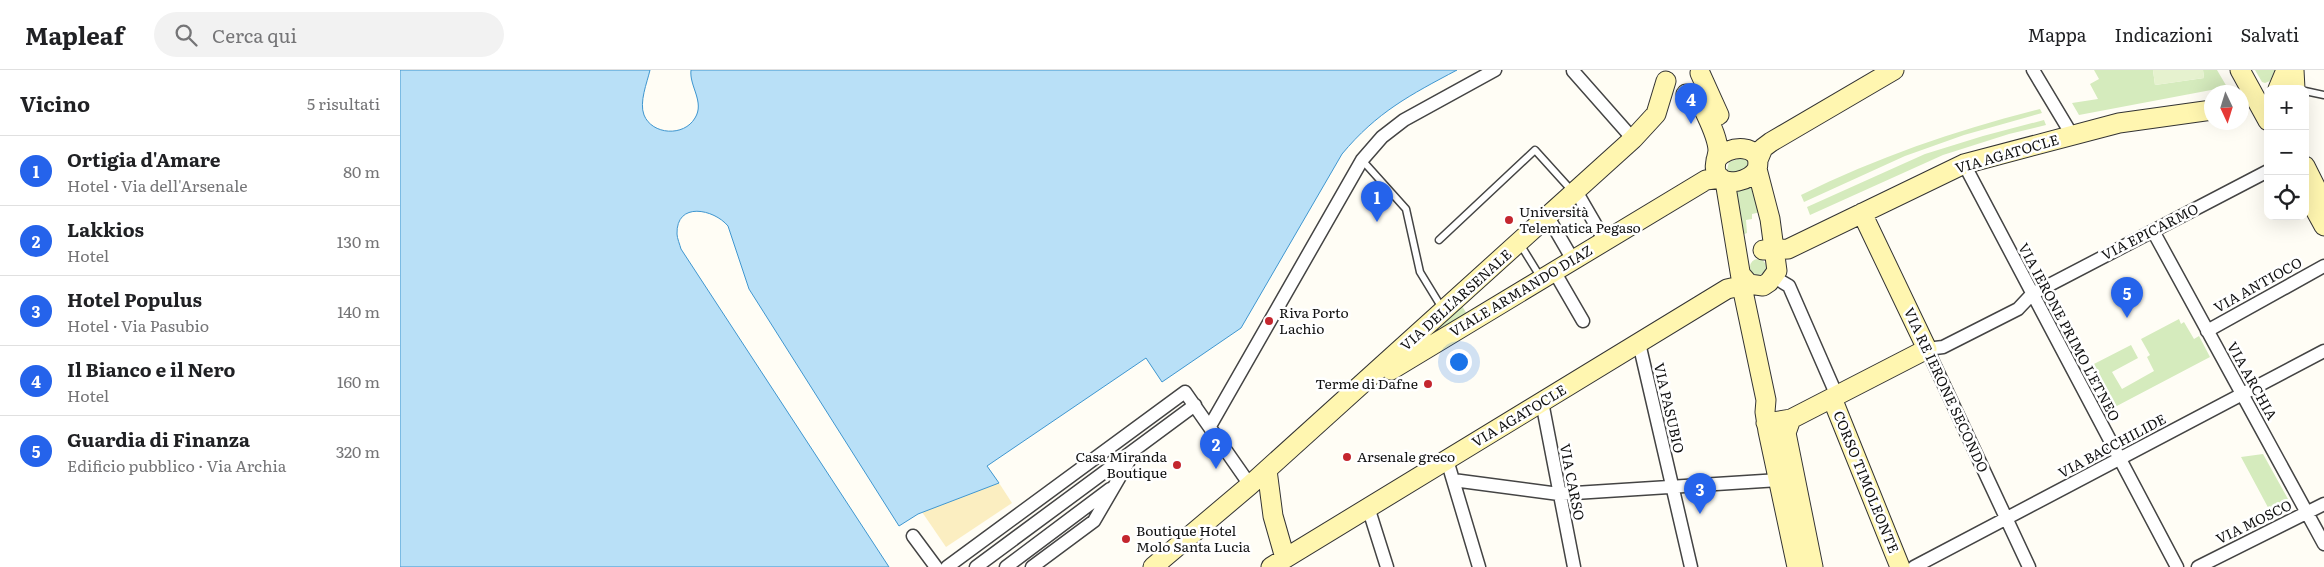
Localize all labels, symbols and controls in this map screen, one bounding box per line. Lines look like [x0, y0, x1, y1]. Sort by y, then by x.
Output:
search box [154, 12, 504, 57]
text: Mapleaf [25, 17, 124, 52]
icon: search [172, 21, 200, 49]
text: Cerca qui [212, 21, 297, 49]
text: Mappa [2028, 21, 2087, 48]
text: Indicazioni [2115, 21, 2212, 48]
text: Salvati [2240, 21, 2299, 48]
pin: 4 [1675, 83, 1707, 124]
north arrow [2204, 85, 2249, 130]
map controls [2264, 85, 2309, 220]
button: + [2264, 85, 2309, 130]
text: Vicino [20, 87, 90, 118]
text: 5 risultati [307, 91, 380, 115]
street label: VIA AGATOCLE [1953, 129, 2061, 177]
button: − [2264, 130, 2309, 175]
text: Ortigia d'Amare [67, 145, 221, 173]
text: 1 [33, 159, 39, 183]
text: 80 m [343, 159, 380, 183]
text: Hotel · Via dell'Arsenale [67, 173, 248, 197]
button: locate [2264, 175, 2309, 220]
pin: 1 [1361, 181, 1393, 222]
street label: VIA EPICARMO [2098, 198, 2202, 264]
place label: Università Telematica Pegaso [1519, 201, 1641, 237]
marker: Università Telematica Pegaso [1503, 214, 1515, 226]
text: Lakkios [67, 215, 144, 243]
text: 2 [32, 229, 40, 253]
text: 130 m [337, 229, 380, 253]
street label: VIALE ARMANDO DIAZ [1445, 239, 1596, 341]
street label: VIA IERONE PRIMO L'ETNEO [2014, 239, 2125, 424]
text: Hotel [67, 243, 109, 267]
street label: VIA DELL'ARSENALE [1395, 244, 1515, 355]
street label: VIA ANTIOCO [2210, 252, 2305, 317]
pin: 5 [2111, 277, 2143, 318]
text: Hotel Populus [67, 285, 202, 313]
text: 3 [32, 299, 40, 323]
text: 140 m [337, 299, 380, 323]
place label: Riva Porto Lachio [1279, 302, 1349, 338]
street label: VIA RE IERONE SECONDO [1900, 304, 1994, 475]
text: Hotel · Via Pasubio [67, 313, 209, 337]
marker: Riva Porto Lachio [1263, 315, 1275, 327]
street label: VIA ARCHIA [2223, 338, 2283, 424]
your location [1446, 349, 1472, 375]
text: Il Bianco e il Nero [67, 355, 235, 383]
street label: VIA PASUBIO [1650, 361, 1690, 455]
text: 4 [31, 369, 41, 393]
text: 160 m [337, 369, 380, 393]
place label: Terme di Dafne [1315, 373, 1418, 393]
marker: Terme di Dafne [1422, 378, 1434, 390]
street label: VIA AGATOCLE [1467, 379, 1570, 451]
text: Hotel [67, 383, 109, 407]
street label: CORSO TIMOLEONTE [1829, 407, 1905, 556]
street label: VIA BACCHILIDE [2054, 408, 2169, 482]
text: Guardia di Finanza [67, 425, 250, 453]
pin: 2 [1200, 428, 1232, 469]
text: 5 [32, 439, 40, 463]
text: 320 m [336, 439, 380, 463]
street label: VIA CARSO [1556, 442, 1590, 522]
place label: Casa Miranda Boutique [1075, 446, 1167, 482]
place label: Arsenale greco [1357, 446, 1455, 466]
marker: Arsenale greco [1341, 451, 1353, 463]
text: Edificio pubblico · Via Archia [67, 453, 287, 477]
marker: Casa Miranda Boutique [1171, 459, 1183, 471]
pin: 3 [1684, 473, 1716, 514]
street label: VIA MOSCO [2212, 494, 2295, 548]
place label: Boutique Hotel Molo Santa Lucia [1136, 520, 1251, 556]
marker: Boutique Hotel Molo Santa Lucia [1120, 533, 1132, 545]

